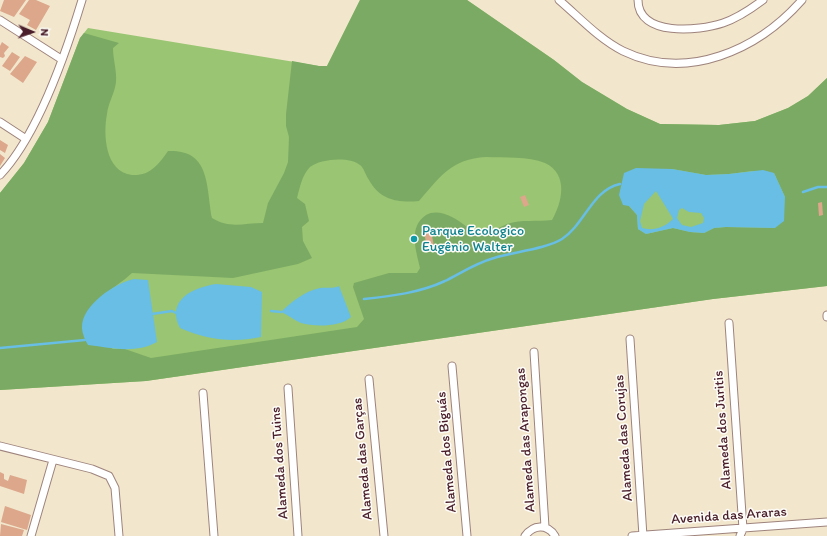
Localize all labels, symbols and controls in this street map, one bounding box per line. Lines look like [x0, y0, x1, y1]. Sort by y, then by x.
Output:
north arrow [12, 12, 52, 52]
text: N [38, 28, 51, 36]
place label: Parque Ecologico Eugênio Walter [422, 223, 524, 256]
marker: Parque Ecologico Eugênio Walter [409, 234, 419, 244]
street label: Alameda das Arapongas [513, 367, 539, 513]
street label: Alameda dos Juritis [710, 370, 736, 490]
street label: Alameda das Corujas [611, 374, 637, 502]
street label: Alameda dos Biguás [433, 391, 461, 513]
street label: Alameda das Garças [349, 397, 377, 521]
street label: Alameda dos Tuins [268, 406, 292, 520]
street label: Avenida das Araras [671, 504, 787, 528]

